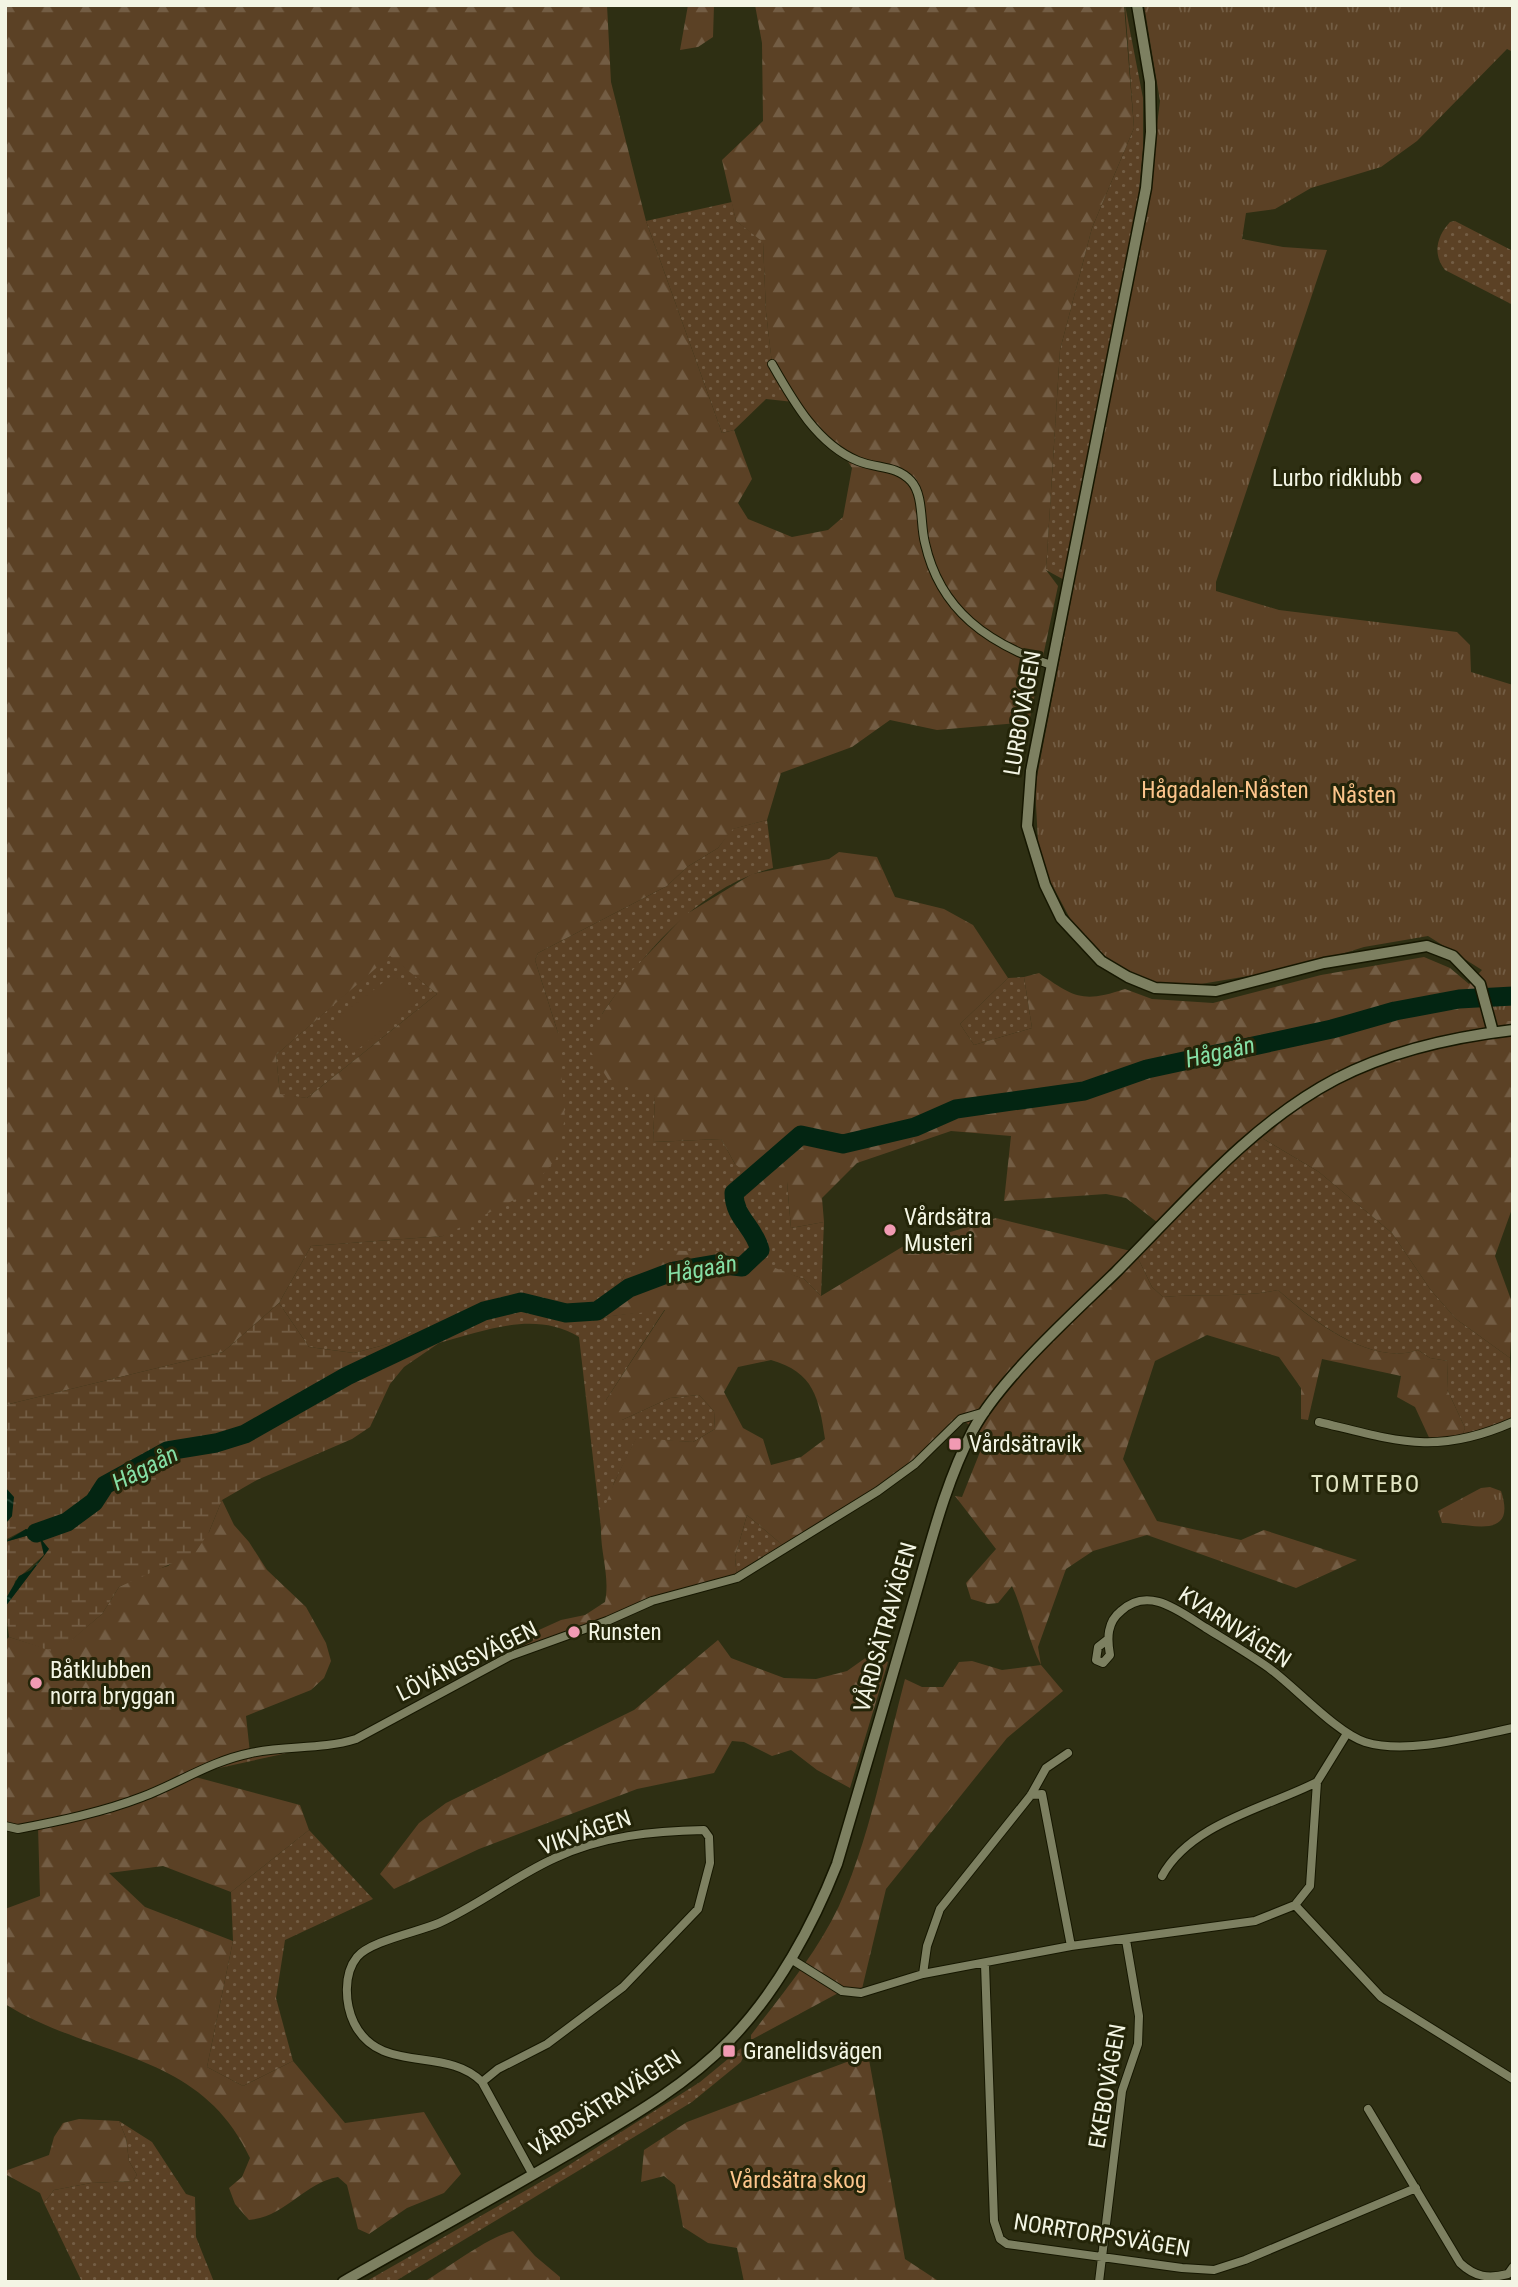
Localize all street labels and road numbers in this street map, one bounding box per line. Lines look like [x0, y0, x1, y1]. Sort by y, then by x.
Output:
street label: LURBOVÄGEN [998, 649, 1047, 778]
street label: VÅRDSÄTRAVÄGEN [846, 1539, 923, 1715]
street label: KVARNVÄGEN [1173, 1581, 1296, 1674]
street label: LÖVÄNGSVÄGEN [392, 1615, 542, 1707]
street label: VIKVÄGEN [536, 1804, 635, 1861]
street label: EKEBOVÄGEN [1083, 2022, 1132, 2150]
street label: VÅRDSÄTRAVÄGEN [523, 2043, 686, 2162]
street label: NORRTORPSVÄGEN [1012, 2208, 1192, 2263]

